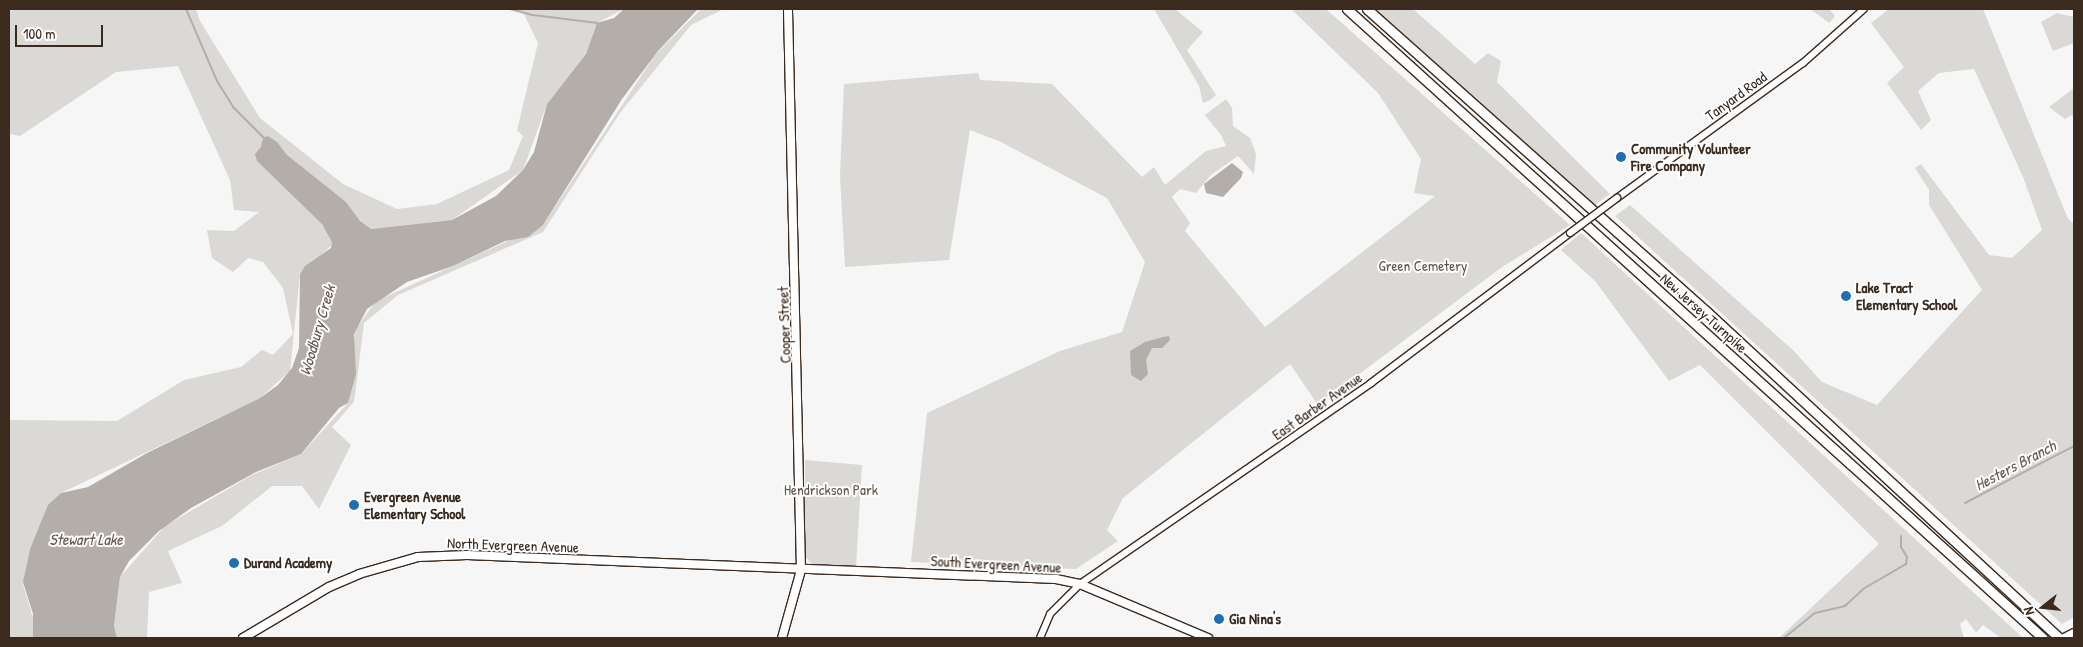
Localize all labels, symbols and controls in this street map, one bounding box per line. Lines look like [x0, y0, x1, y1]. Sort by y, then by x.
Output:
scale bar [18, 15, 105, 47]
text: 100 m [23, 23, 56, 44]
street label: Tanyard Road [1702, 68, 1770, 124]
place label: Community Volunteer Fire Company [1631, 139, 1751, 174]
marker: Community Volunteer Fire Company [1615, 151, 1627, 163]
park label: Green Cemetery [1379, 257, 1467, 275]
street label: New Jersey Turnpike [1657, 269, 1751, 357]
place label: Lake Tract Elementary School [1856, 278, 1957, 313]
water label: Woodbury Creek [295, 283, 339, 377]
street label: Cooper Street [774, 286, 794, 364]
marker: Lake Tract Elementary School [1840, 290, 1852, 302]
street label: East Barber Avenue [1269, 368, 1365, 444]
water label: Hesters Branch [1971, 436, 2059, 494]
park label: Hendrickson Park [784, 481, 878, 499]
place label: Evergreen Avenue Elementary School [364, 487, 465, 522]
marker: Evergreen Avenue Elementary School [348, 499, 360, 511]
water label: Stewart Lake [49, 529, 123, 549]
street label: North Evergreen Avenue [447, 534, 579, 556]
street label: South Evergreen Avenue [930, 552, 1062, 576]
place label: Durand Academy [244, 554, 332, 572]
marker: Durand Academy [228, 557, 240, 569]
north arrow [2018, 582, 2068, 632]
text: N [2018, 605, 2038, 617]
place label: Gia Nina's [1229, 610, 1281, 628]
marker: Gia Nina's [1213, 613, 1225, 625]

